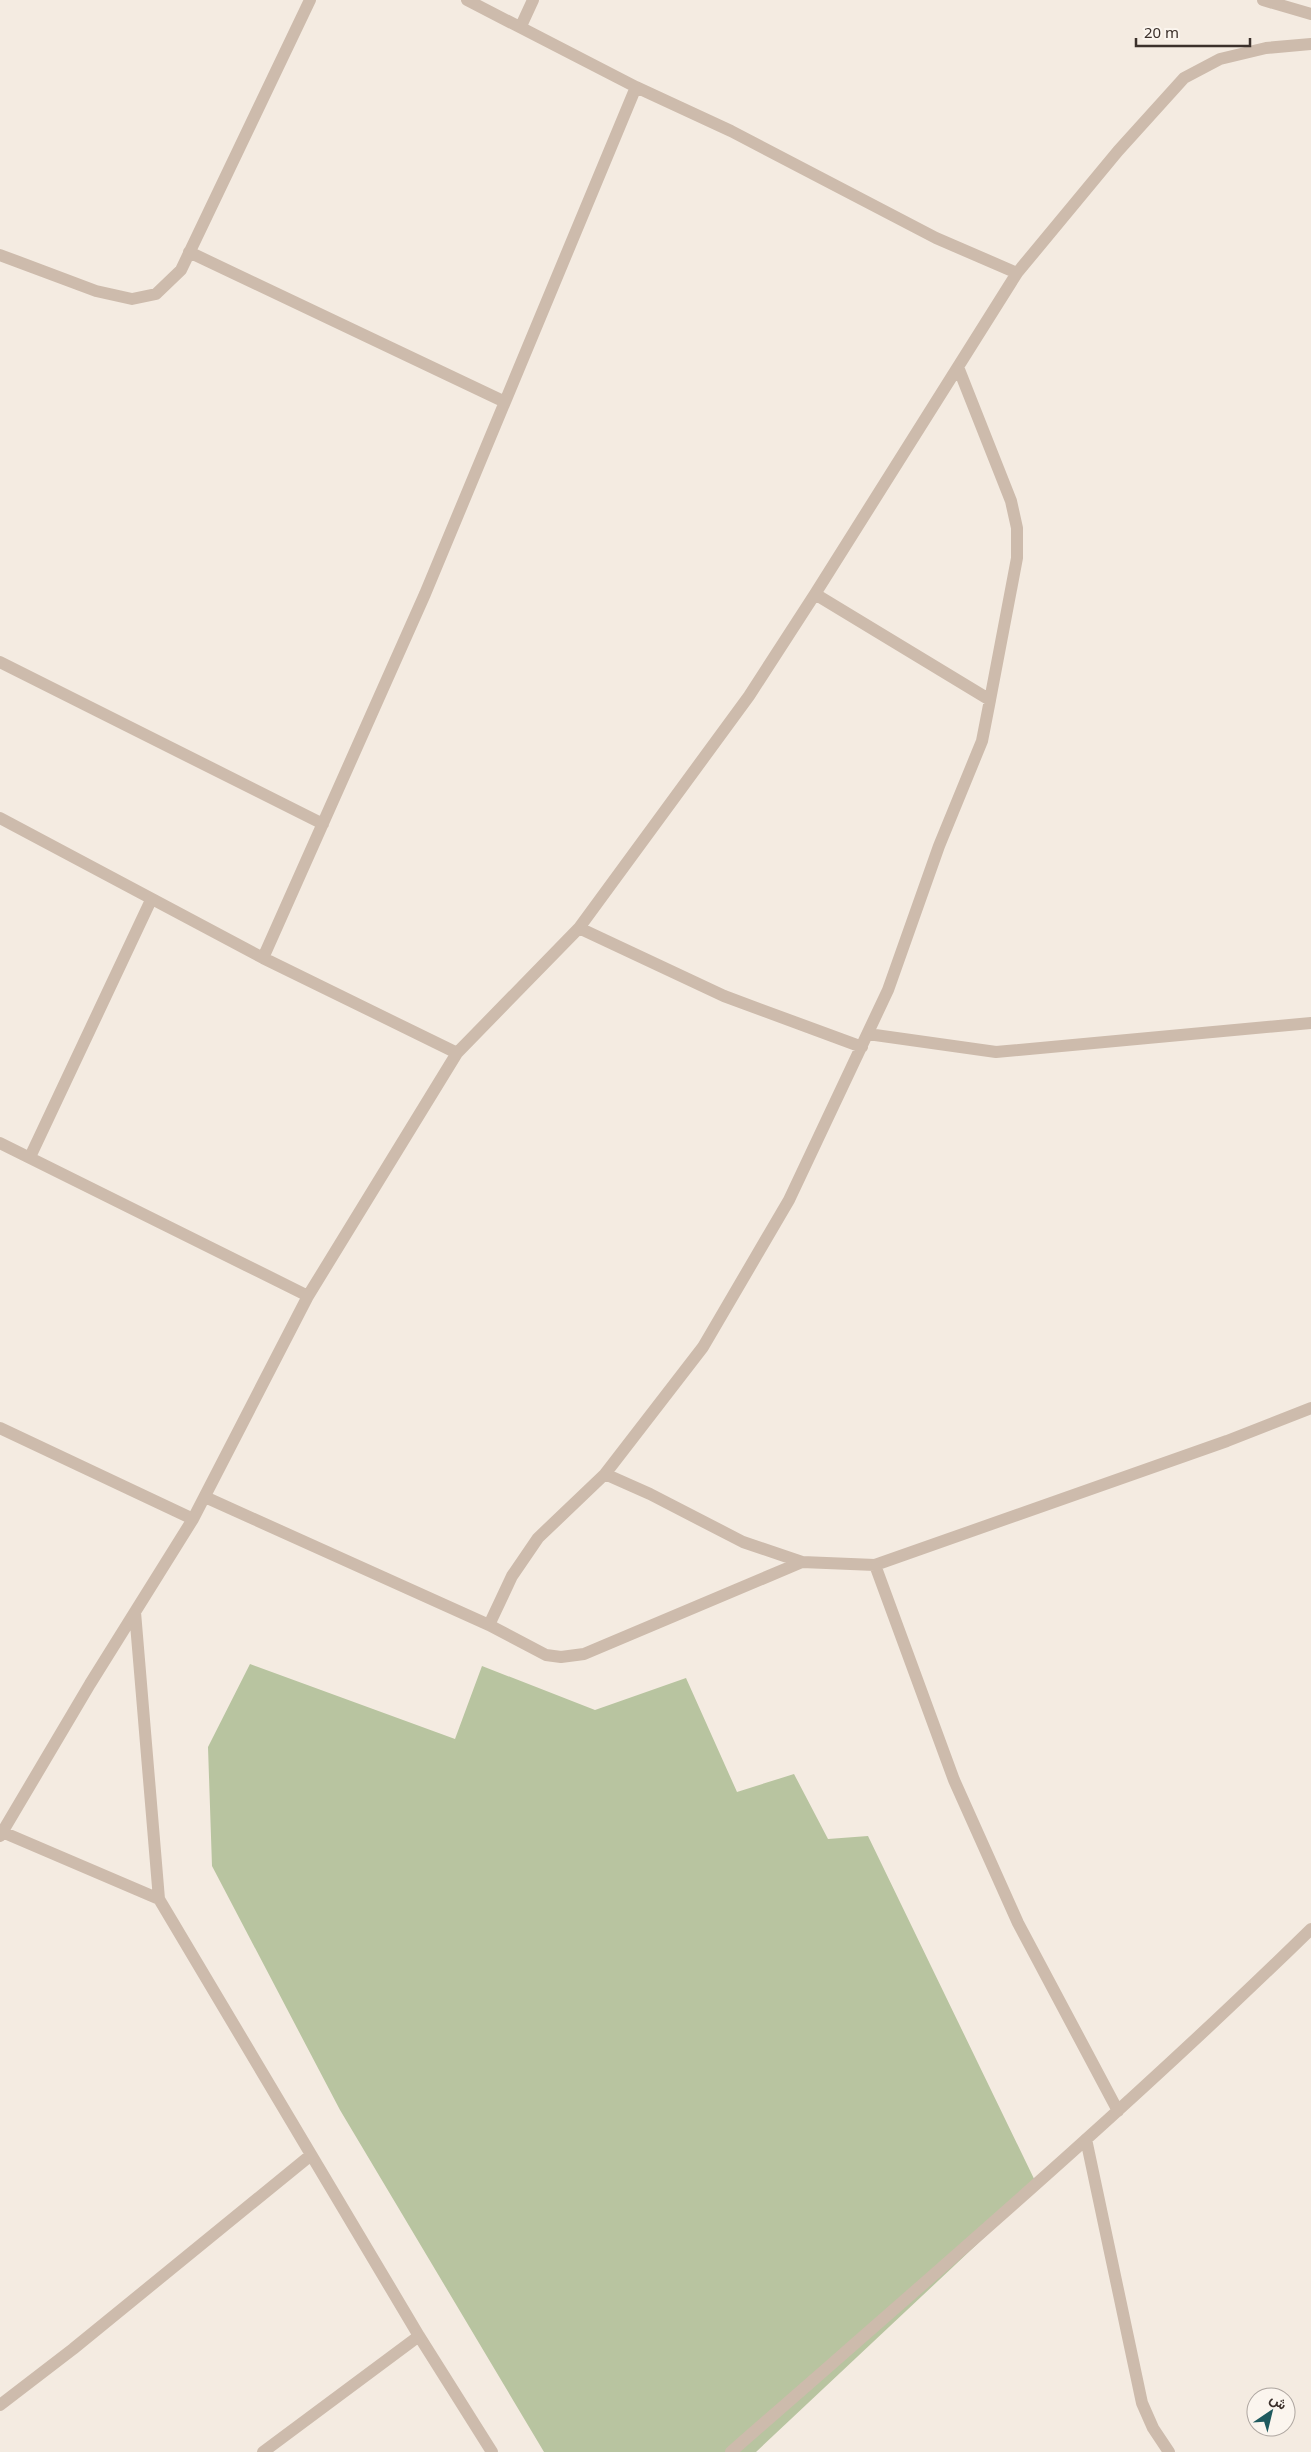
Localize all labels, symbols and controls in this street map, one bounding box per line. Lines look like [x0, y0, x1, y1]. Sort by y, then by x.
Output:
scale bar [1136, 15, 1250, 47]
text: 20 m [1144, 22, 1179, 42]
north arrow [1246, 2387, 1296, 2437]
text: ش [1266, 2388, 1291, 2414]

